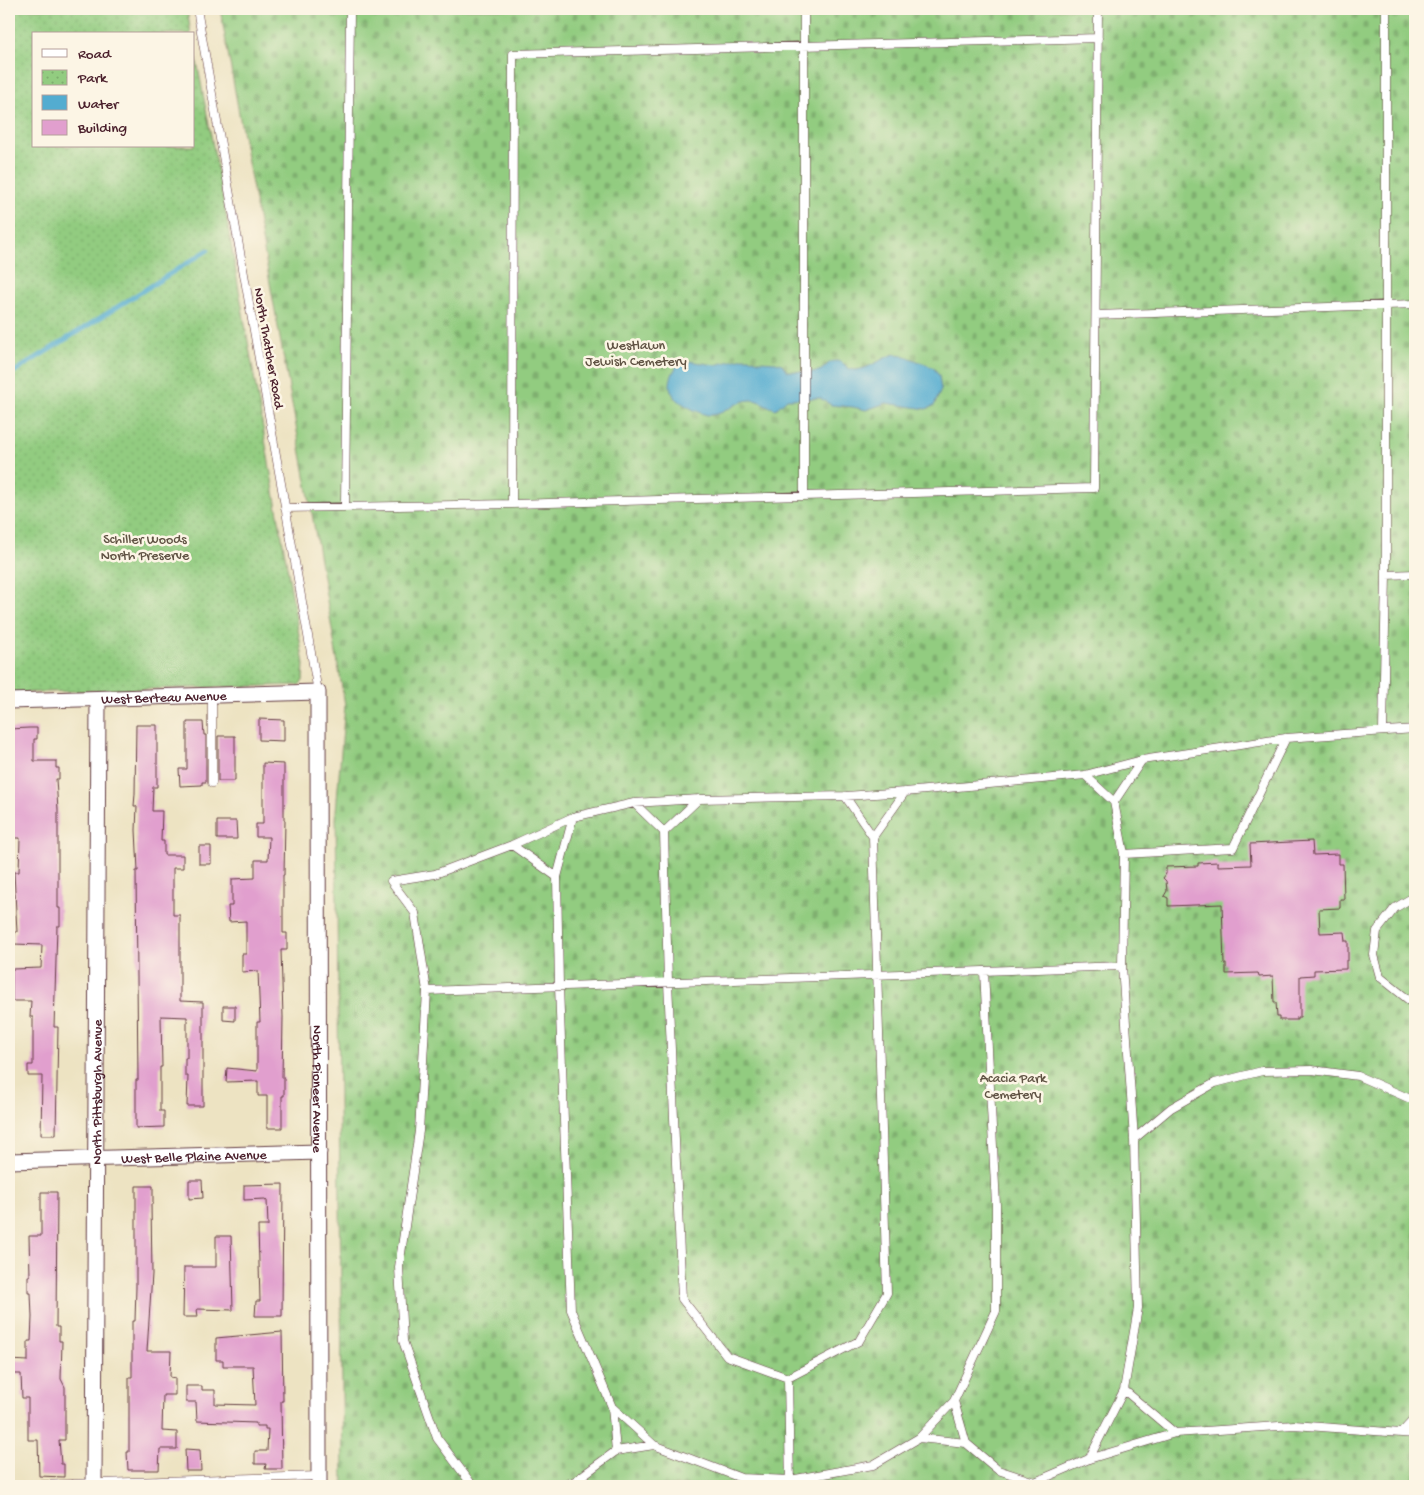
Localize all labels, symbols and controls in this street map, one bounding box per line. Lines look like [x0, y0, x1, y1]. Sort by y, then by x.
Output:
legend [32, 32, 195, 148]
text: Road [78, 46, 112, 64]
text: Park [77, 70, 108, 88]
text: Water [78, 96, 120, 114]
text: Building [77, 120, 127, 138]
street label: North Thatcher Road [249, 287, 287, 412]
park label: Westlawn Jewish Cemetery [585, 338, 687, 371]
park label: Schiller Woods North Preserve [101, 532, 190, 565]
street label: West Berteau Avenue [101, 689, 228, 709]
street label: North Pittsburgh Avenue [90, 1019, 107, 1165]
street label: North Pioneer Avenue [307, 1025, 325, 1153]
park label: Acacia Park Cemetery [980, 1071, 1048, 1104]
street label: West Belle Plaine Avenue [121, 1148, 268, 1169]

